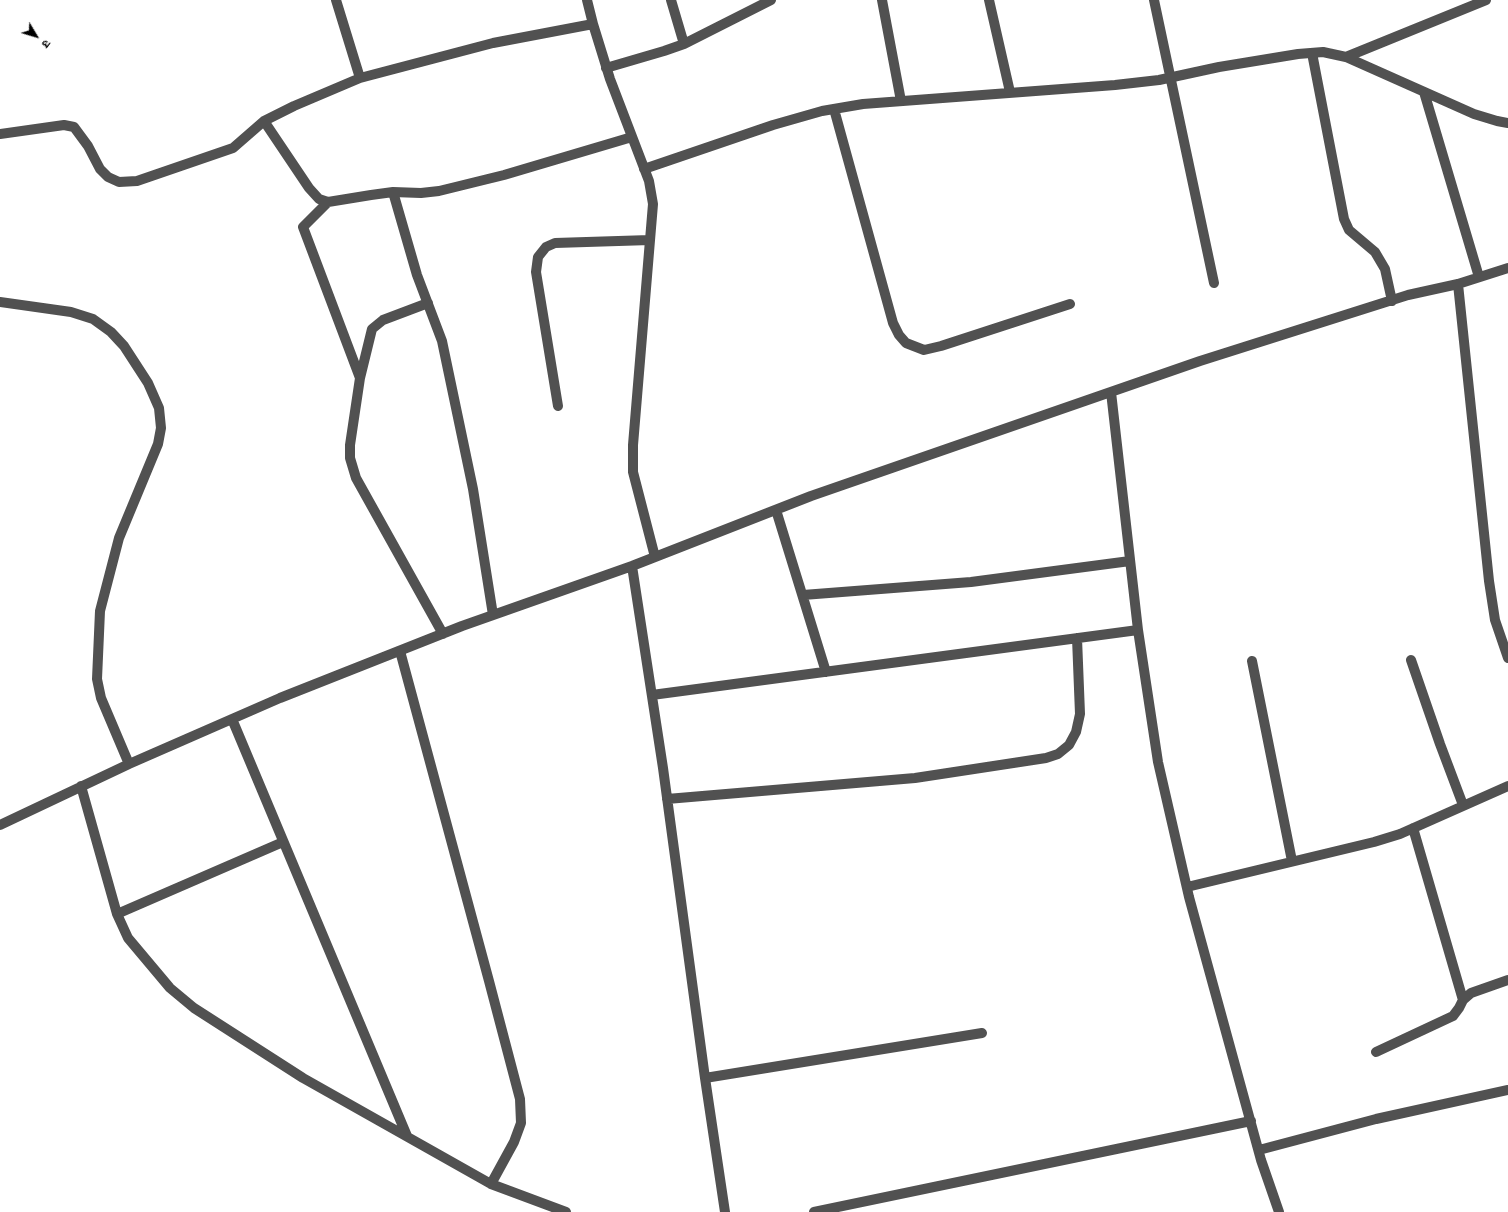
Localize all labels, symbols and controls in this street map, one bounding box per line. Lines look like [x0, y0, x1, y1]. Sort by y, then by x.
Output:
north arrow [16, 16, 56, 56]
text: उ [39, 37, 53, 50]

